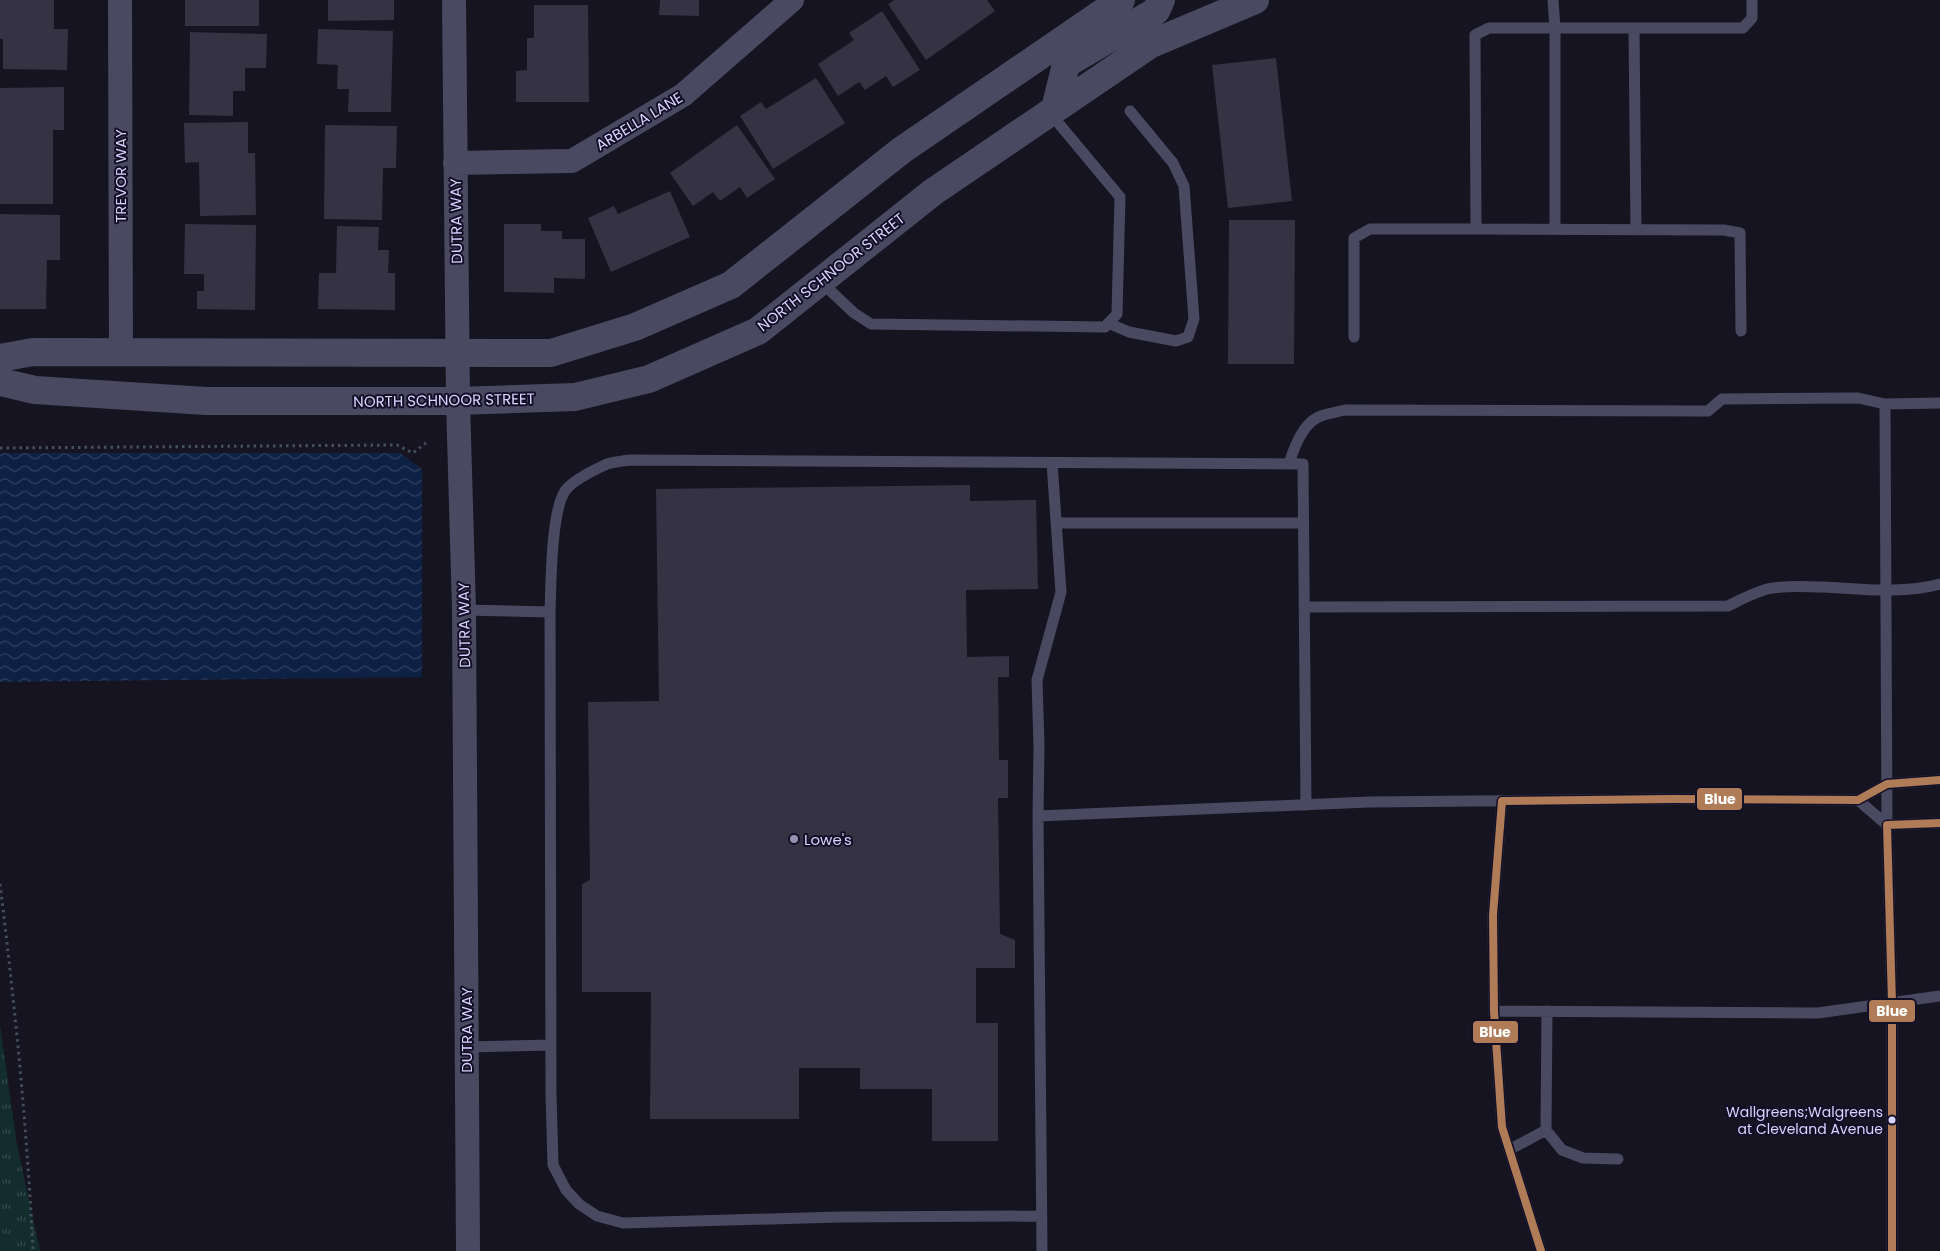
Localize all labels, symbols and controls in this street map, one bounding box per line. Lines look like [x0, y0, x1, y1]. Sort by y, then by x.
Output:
street label: ARBELLA LANE [592, 87, 686, 155]
street label: TREVOR WAY [110, 129, 131, 223]
street label: DUTRA WAY [445, 178, 467, 264]
street label: NORTH SCHNOOR STREET [753, 208, 909, 336]
street label: NORTH SCHNOOR STREET [353, 388, 535, 412]
street label: DUTRA WAY [453, 582, 475, 668]
line badge: Blue [1696, 787, 1743, 811]
text: Blue [1704, 789, 1736, 809]
place label: Lowe's [804, 829, 852, 850]
marker: Lowe's [788, 833, 800, 845]
street label: DUTRA WAY [456, 987, 477, 1073]
line badge: Blue [1868, 999, 1916, 1023]
text: Blue [1876, 1001, 1908, 1021]
line badge: Blue [1472, 1020, 1519, 1044]
text: Blue [1479, 1022, 1511, 1042]
place label: Wallgreens;Walgreens at Cleveland Avenue [1726, 1102, 1883, 1139]
marker: Wallgreens;Walgreens at Cleveland Avenue [1887, 1115, 1897, 1125]

